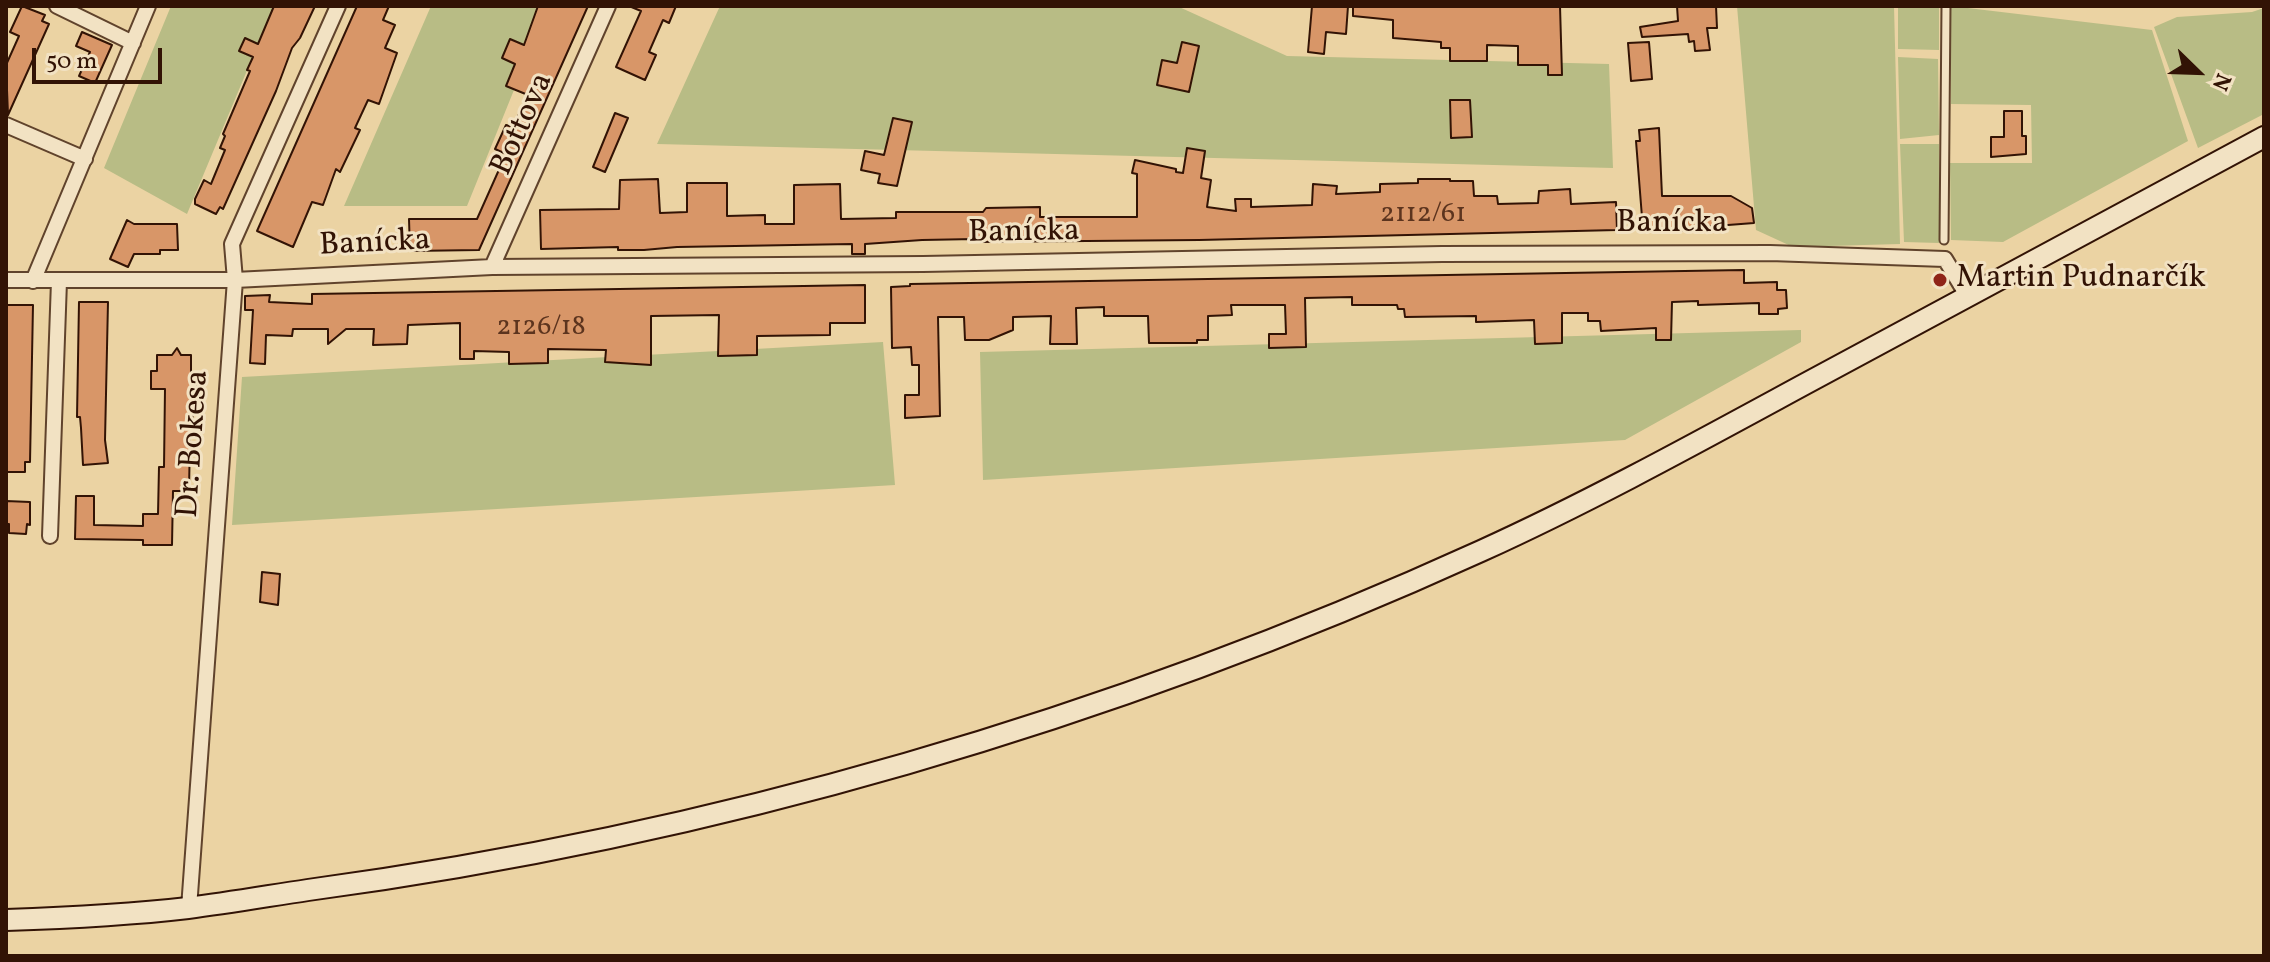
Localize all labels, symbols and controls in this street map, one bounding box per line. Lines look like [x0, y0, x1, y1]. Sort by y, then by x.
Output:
scale bar [36, 32, 166, 82]
north arrow [2158, 32, 2238, 112]
text: 50 m [46, 45, 98, 79]
street label: Bottova [484, 68, 564, 182]
text: N [2203, 68, 2238, 95]
house number: 2112/61 [1380, 199, 1466, 233]
street label: Banícka [1616, 206, 1728, 244]
street label: Banícka [968, 214, 1080, 254]
street label: Banícka [318, 223, 432, 267]
place label: Martin Pudnarčík [1956, 261, 2206, 299]
marker: Martin Pudnarčík [1931, 271, 1949, 289]
house number: 2126/18 [496, 312, 586, 346]
street label: Dr. Bokesa [171, 369, 219, 519]

